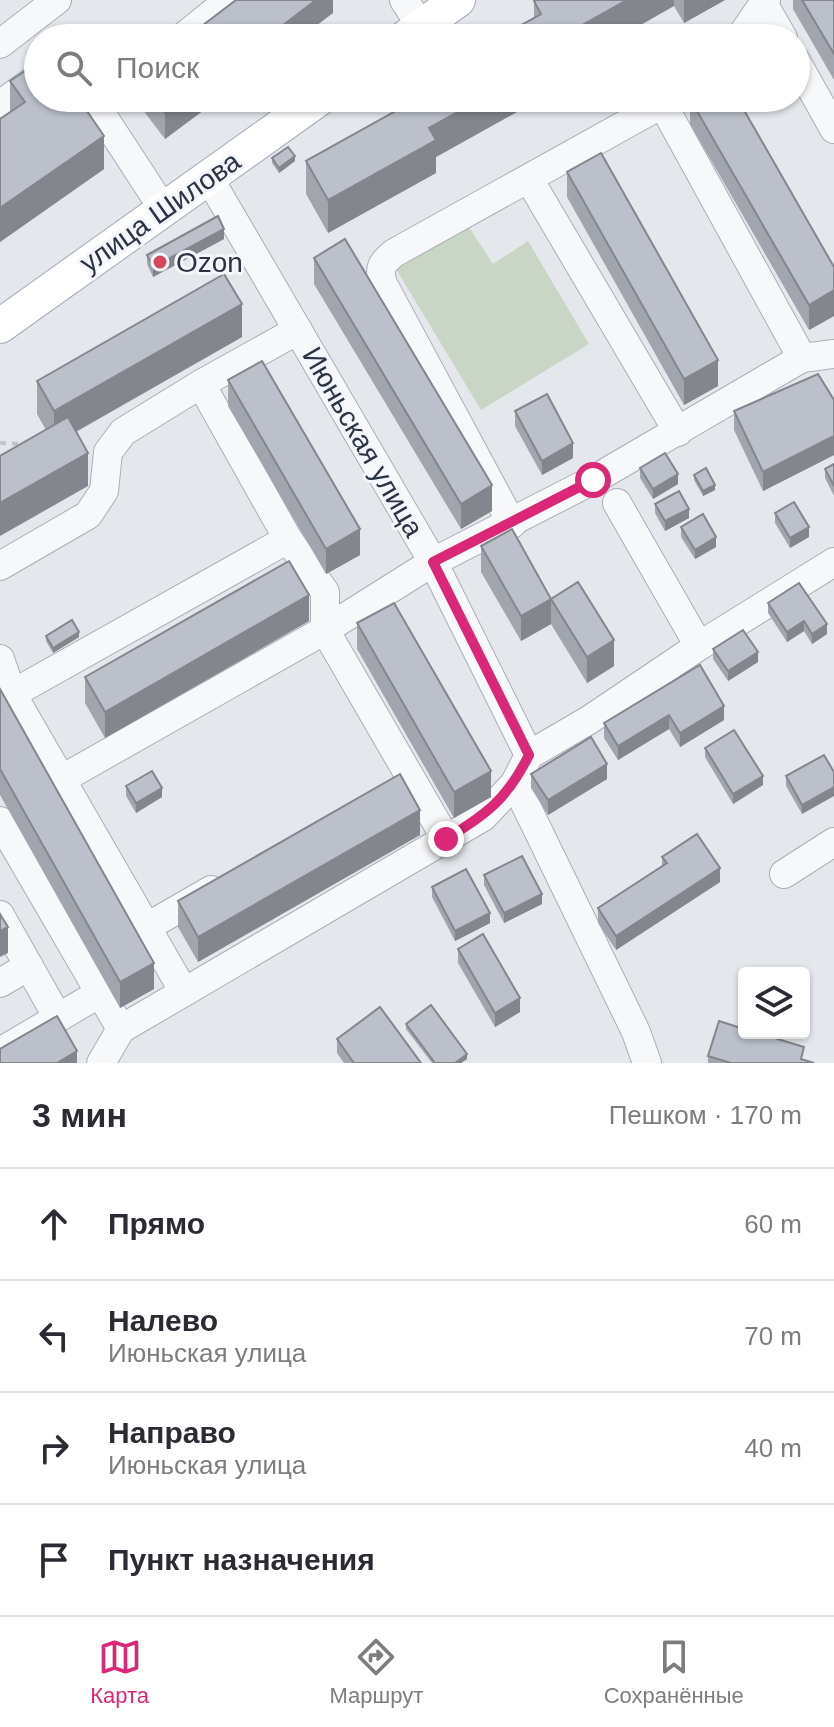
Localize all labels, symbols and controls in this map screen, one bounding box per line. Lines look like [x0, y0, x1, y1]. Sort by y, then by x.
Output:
search box [24, 24, 810, 112]
icon: search [52, 46, 96, 90]
text: Поиск [116, 51, 199, 84]
street label: улица Шилова [74, 145, 246, 279]
place label: Ozon [176, 247, 243, 278]
marker: Ozon [151, 253, 169, 271]
street label: Июньская улица [296, 342, 430, 543]
route start [575, 462, 611, 498]
route end [428, 821, 464, 857]
map controls [738, 967, 810, 1039]
button: layers [738, 967, 810, 1039]
text: 3 мин [32, 1096, 127, 1134]
text: Пешком · 170 m [609, 1100, 802, 1130]
icon: ahead [32, 1202, 76, 1246]
text: Прямо [108, 1207, 205, 1240]
text: 60 m [744, 1209, 802, 1239]
text: Налево [108, 1304, 218, 1337]
icon: left [32, 1314, 76, 1358]
text: 70 m [744, 1321, 802, 1351]
text: Июньская улица [108, 1338, 306, 1368]
text: Направо [108, 1416, 236, 1449]
icon: right [32, 1426, 76, 1470]
text: 40 m [744, 1433, 802, 1463]
text: Июньская улица [108, 1450, 306, 1480]
icon: arrive [32, 1538, 76, 1582]
text: Пункт назначения [108, 1543, 375, 1576]
tab: Карта [90, 1635, 149, 1709]
tab: Маршрут [330, 1635, 423, 1709]
tab: Сохранённые [604, 1635, 744, 1709]

